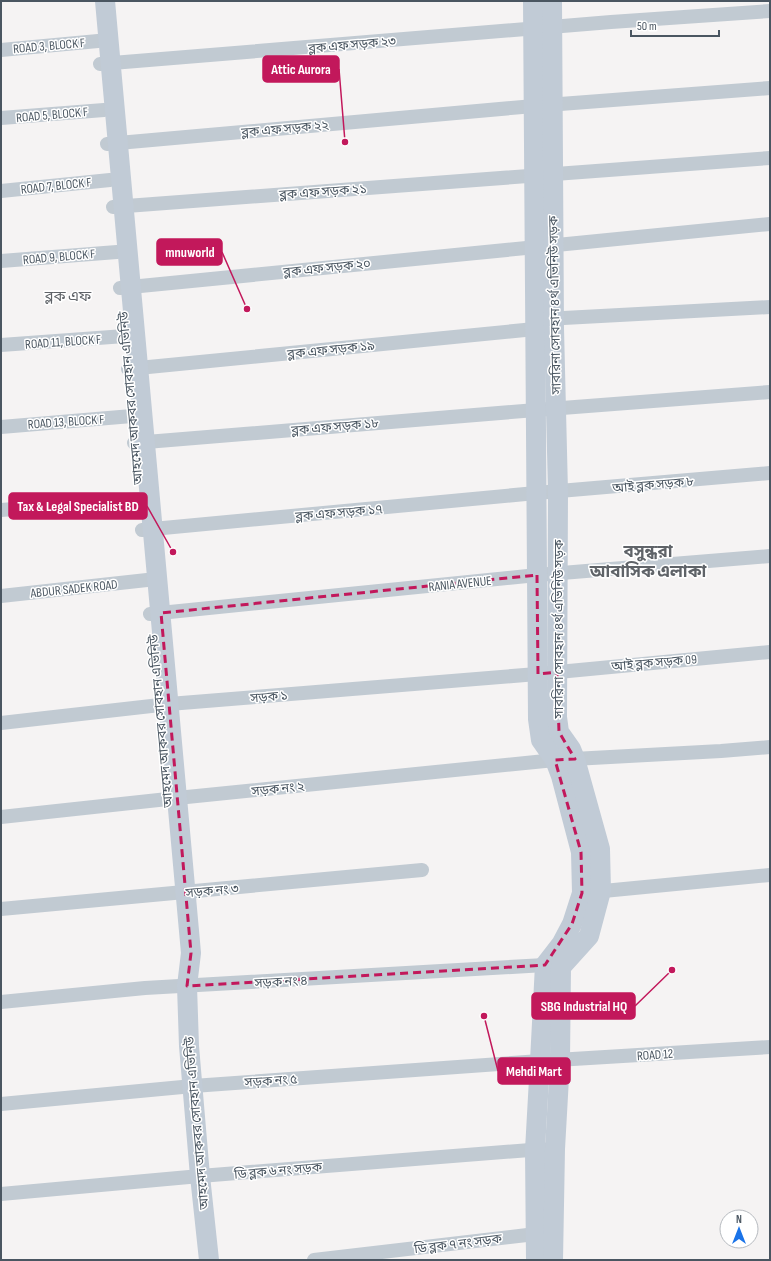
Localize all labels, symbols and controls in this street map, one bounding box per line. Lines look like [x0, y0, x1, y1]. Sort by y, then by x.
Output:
scale bar [631, 12, 719, 38]
text: 50 m [637, 19, 657, 34]
street label: ব্লক এফ সড়ক ২৩ [307, 33, 397, 57]
street label: ROAD 3, BLOCK F [12, 35, 86, 57]
callout: Attic Aurora [263, 56, 339, 82]
text: Attic Aurora [270, 61, 331, 78]
street label: ROAD 5, BLOCK F [15, 104, 89, 126]
street label: ব্লক এফ সড়ক ২২ [240, 117, 330, 141]
street label: ROAD 7, BLOCK F [20, 174, 92, 198]
street label: ব্লক এফ সড়ক ২১ [278, 181, 367, 203]
street label: সাবরিনা সোবহান ৪র্থ এভিনিউ সড়ক [545, 215, 565, 396]
callout: mnuworld [157, 239, 222, 265]
text: mnuworld [165, 244, 215, 261]
street label: ROAD 9, BLOCK F [22, 246, 96, 268]
street label: ব্লক এফ সড়ক ২০ [282, 255, 372, 281]
district label: ব্লক এফ [44, 287, 92, 306]
street label: আহমেদ আকবর সোবহান এভিনিউ [115, 310, 147, 486]
street label: ROAD 11, BLOCK F [24, 331, 102, 353]
street label: ব্লক এফ সড়ক ১৯ [286, 337, 376, 363]
street label: ROAD 13, BLOCK F [27, 411, 105, 433]
street label: ব্লক এফ সড়ক ১৮ [290, 415, 380, 439]
street label: আই ব্লক সড়ক ৮ [611, 473, 695, 497]
callout: Tax & Legal Specialist BD [9, 493, 147, 519]
text: Tax & Legal Specialist BD [17, 498, 139, 515]
street label: ব্লক এফ সড়ক ১৭ [294, 501, 384, 525]
street label: সাবরিনা সোবহান ৪র্থ এভিনিউ সড়ক [551, 539, 567, 719]
district label: বসুন্ধরা আবাসিক এলাকা [589, 542, 706, 582]
street label: RANIA AVENUE [428, 573, 492, 595]
street label: ABDUR SADEK ROAD [29, 576, 118, 602]
street label: আহমেদ আকবর সোবহান এভিনিউ [145, 633, 177, 809]
street label: আই ব্লক সড়ক 09 [610, 651, 698, 675]
street label: সড়ক ১ [249, 687, 289, 707]
street label: সড়ক নং ২ [250, 778, 306, 800]
street label: সড়ক নং ৩ [184, 881, 240, 901]
street label: সড়ক নং ৪ [253, 973, 308, 991]
callout: SBG Industrial HQ [532, 993, 635, 1019]
text: SBG Industrial HQ [541, 998, 627, 1015]
street label: আহমেদ আকবর সোবহান এভিনিউ [181, 1035, 213, 1211]
street label: ROAD 12 [636, 1046, 674, 1064]
callout: Mehdi Mart [498, 1058, 570, 1084]
text: Mehdi Mart [506, 1063, 562, 1080]
street label: সড়ক নং ৫ [243, 1071, 298, 1091]
street label: ডি ব্লক ৬ নং সড়ক [232, 1159, 323, 1183]
north arrow [719, 1209, 759, 1249]
text: N [736, 1213, 742, 1226]
street label: ডি ব্লক ৭ নং সড়ক [412, 1231, 503, 1257]

